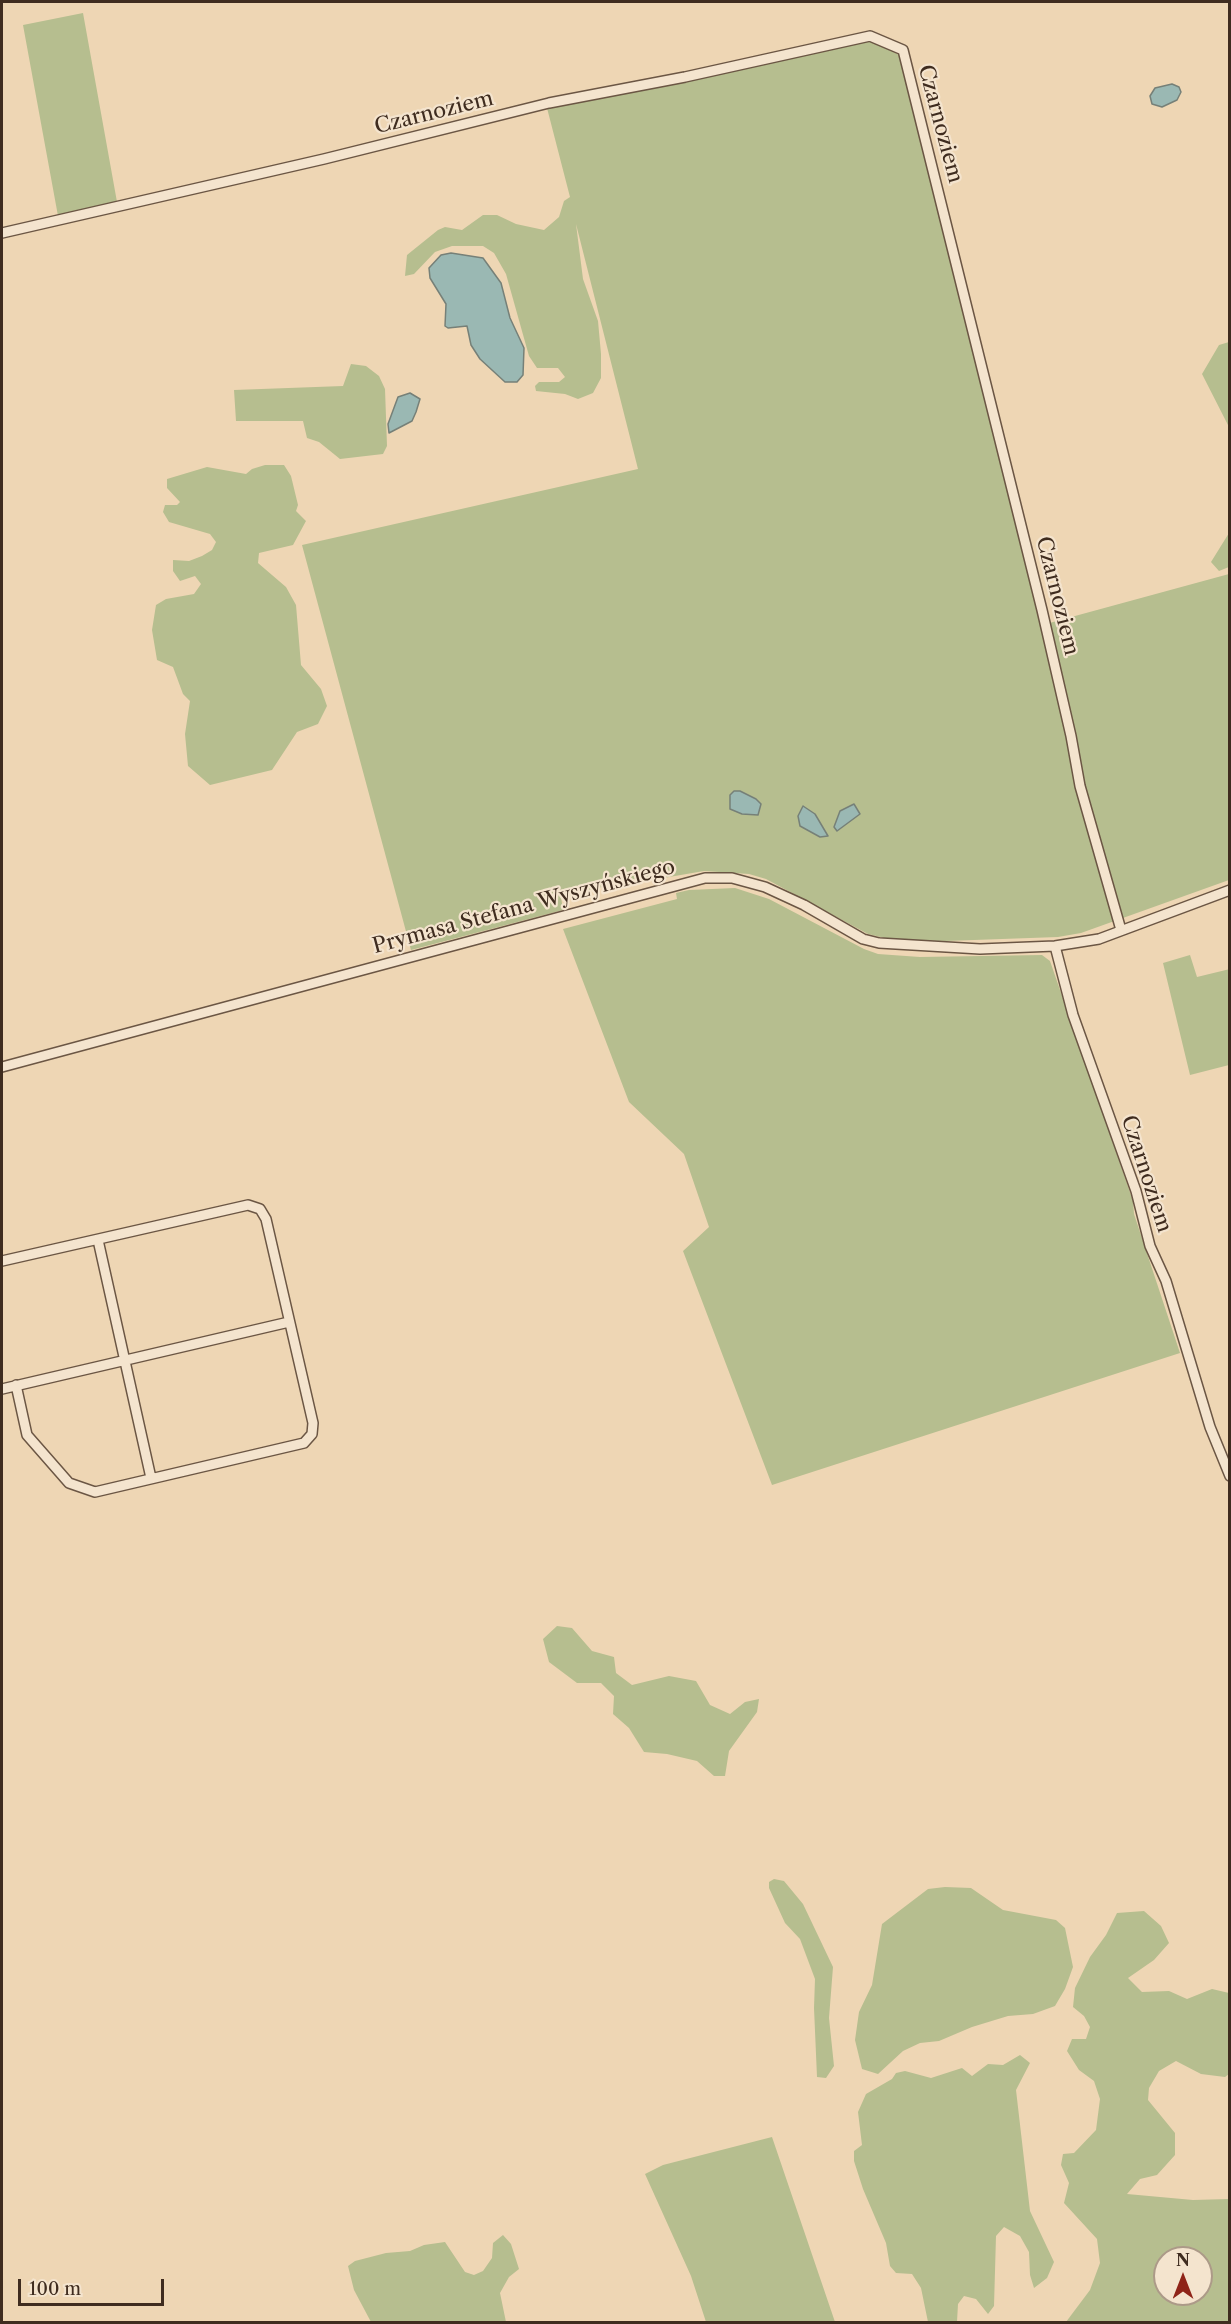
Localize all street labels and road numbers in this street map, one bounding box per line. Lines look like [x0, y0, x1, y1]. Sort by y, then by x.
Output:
street label: Czarnoziem [912, 62, 968, 186]
street label: Czarnoziem [372, 86, 496, 140]
street label: Czarnoziem [1030, 534, 1084, 658]
street label: Prymasa Stefana Wyszyńskiego [370, 854, 678, 960]
street label: Czarnoziem [1115, 1112, 1177, 1236]

